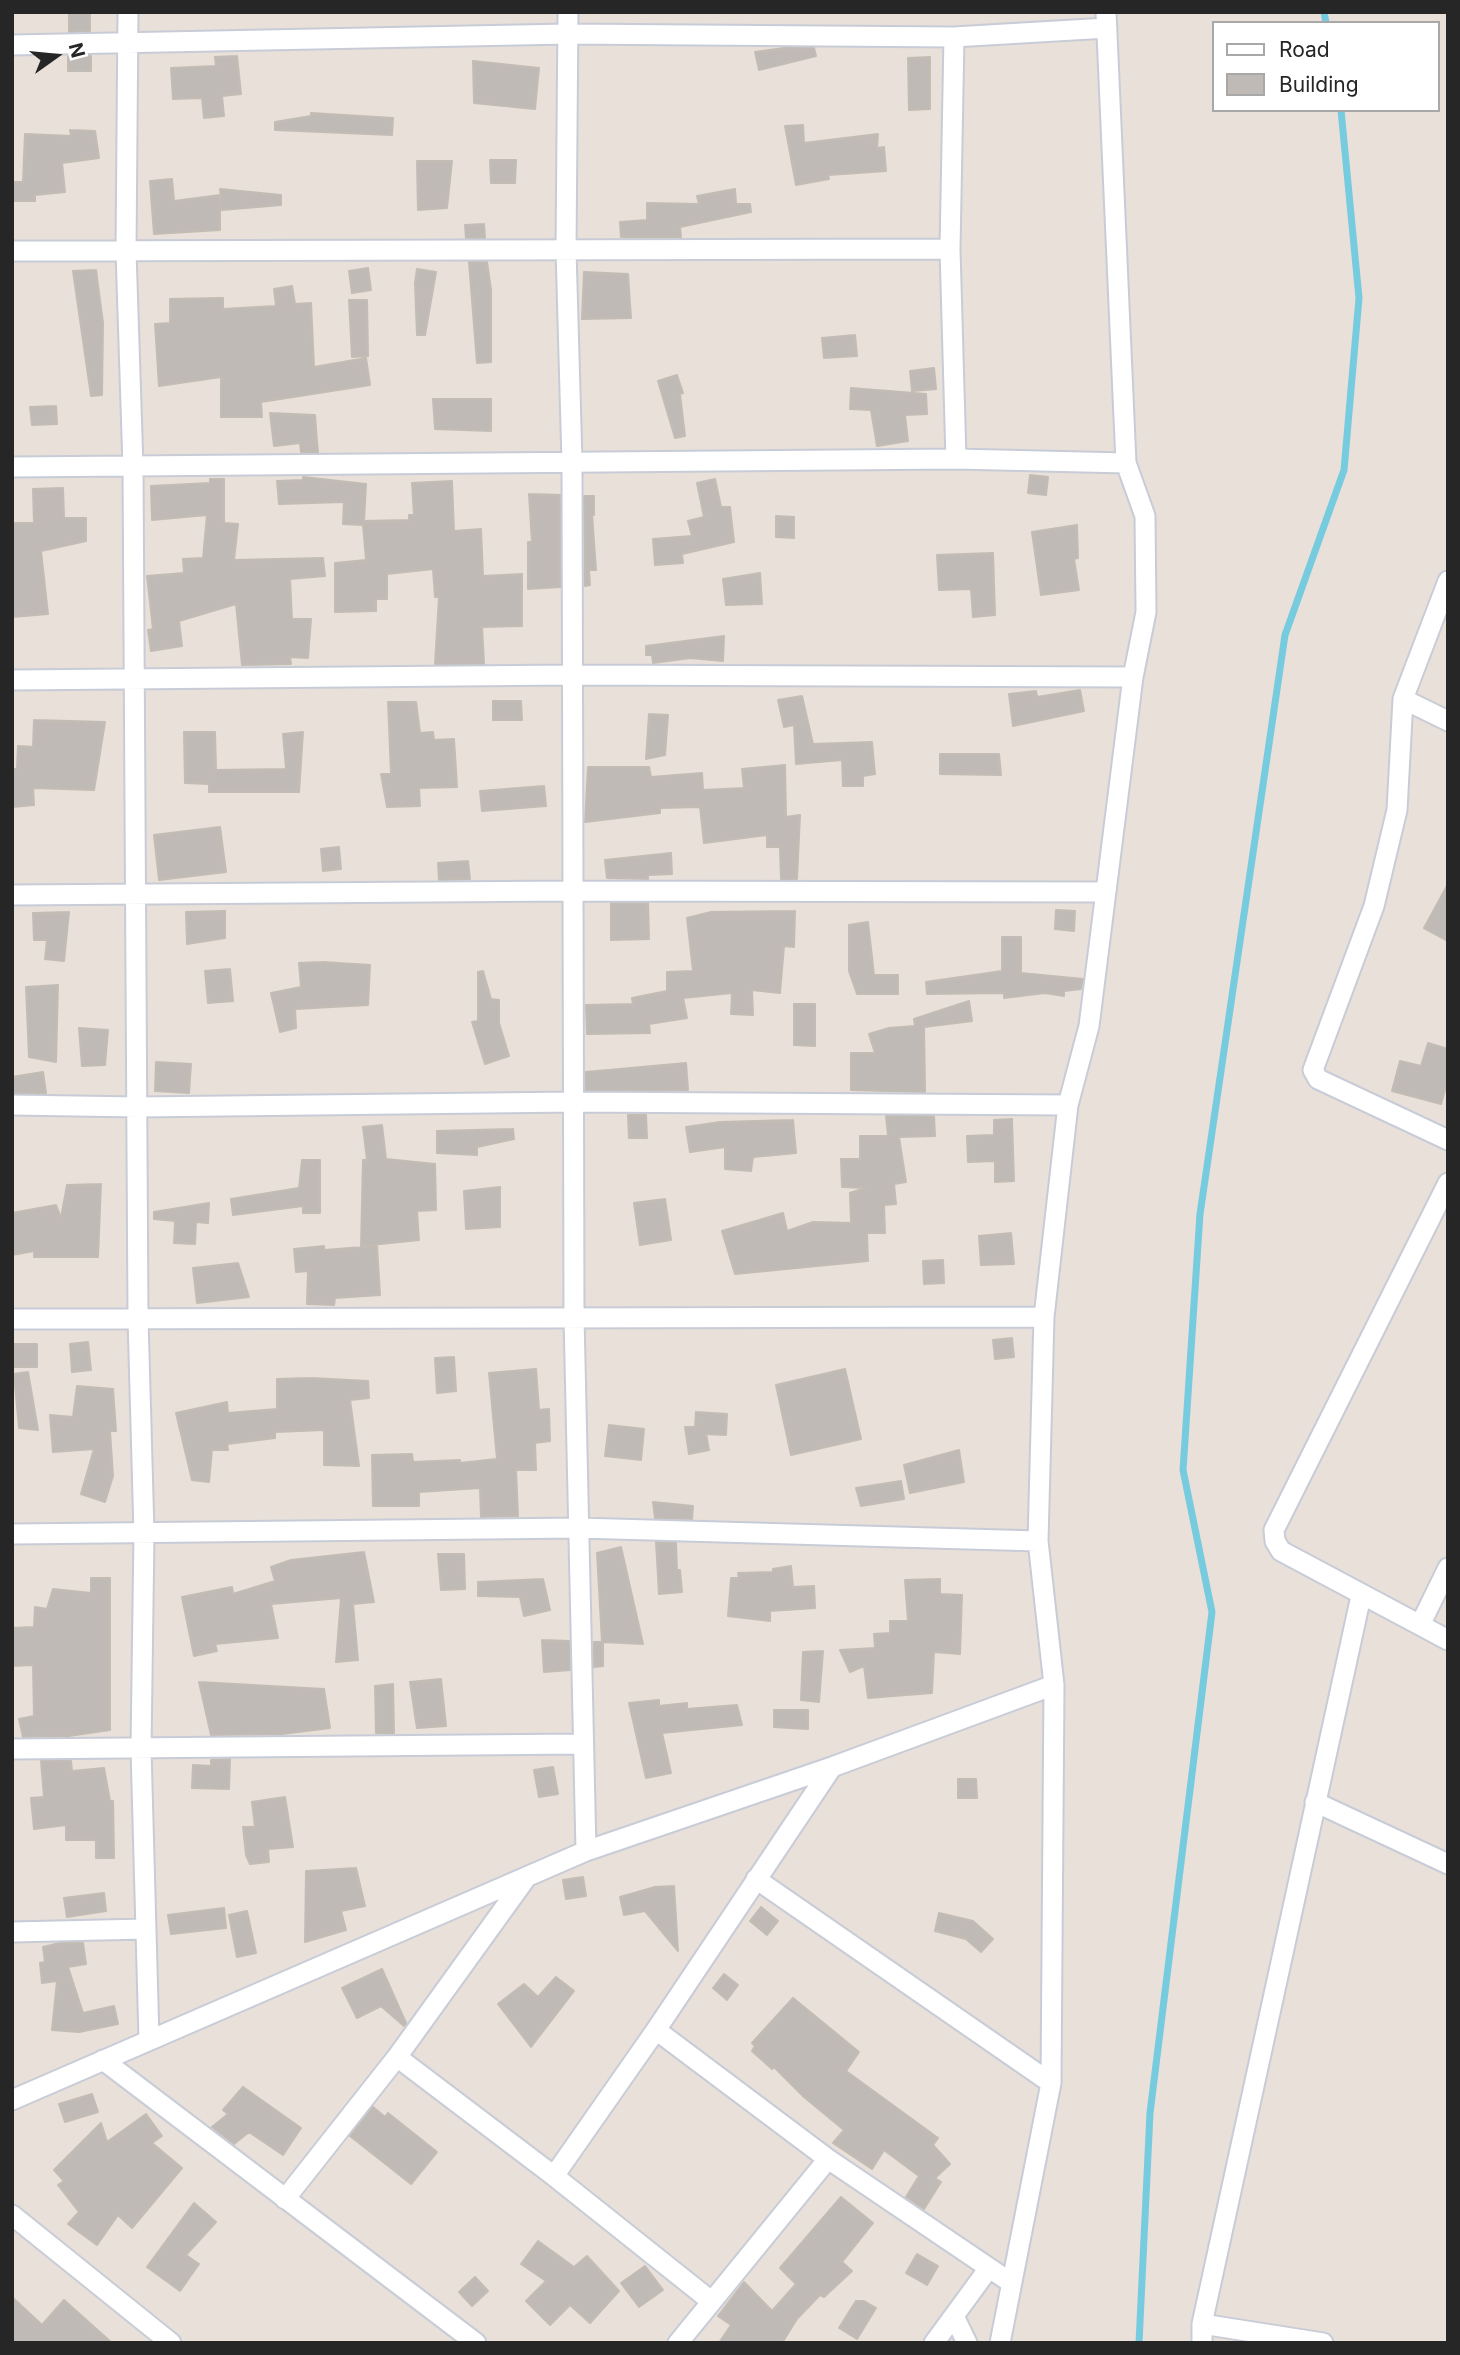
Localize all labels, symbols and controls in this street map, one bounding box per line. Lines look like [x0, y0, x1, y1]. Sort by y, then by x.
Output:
north arrow [21, 21, 91, 91]
legend [1212, 21, 1439, 112]
text: Road [1279, 37, 1330, 62]
text: N [64, 40, 90, 60]
text: Building [1279, 72, 1359, 97]

